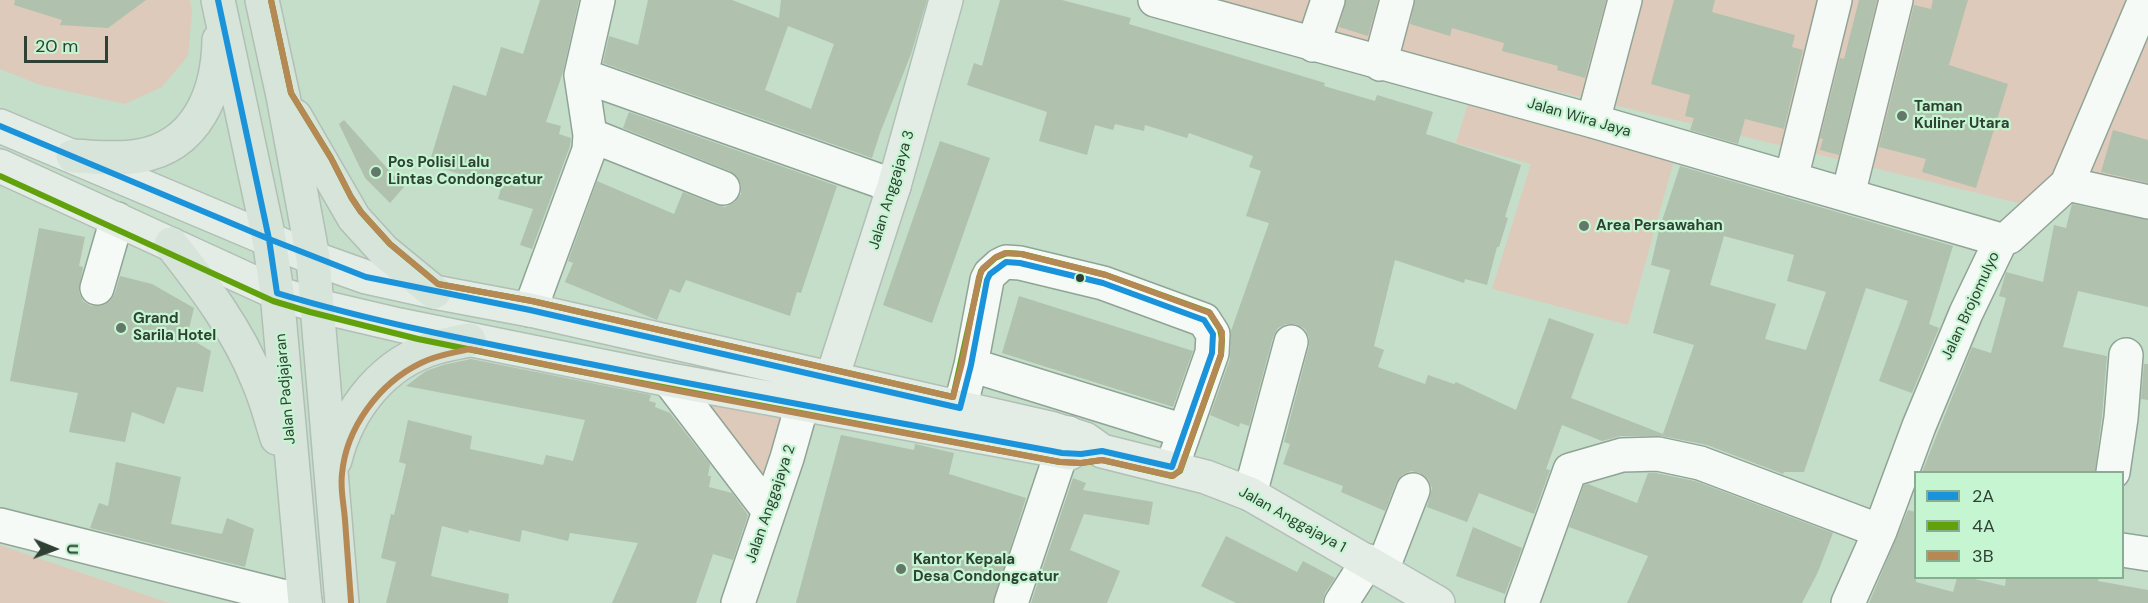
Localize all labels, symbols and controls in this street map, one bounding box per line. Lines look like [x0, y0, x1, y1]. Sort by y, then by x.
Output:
scale bar [27, 24, 111, 62]
text: 20 m [35, 34, 78, 58]
street label: Jalan Wira Jaya [1525, 95, 1633, 141]
place label: Taman Kuliner Utara [1914, 98, 2009, 133]
marker: Taman Kuliner Utara [1895, 109, 1909, 123]
street label: Jalan Anggajaya 3 [865, 128, 919, 252]
place label: Pos Polisi Lalu Lintas Condongcatur [388, 154, 543, 189]
marker: Pos Polisi Lalu Lintas Condongcatur [369, 165, 383, 179]
place label: Area Persawahan [1596, 217, 1723, 235]
marker: Area Persawahan [1577, 219, 1591, 233]
street label: Jalan Brojomulyo [1938, 249, 2004, 363]
unlabelled marker [1074, 272, 1086, 284]
place label: Grand Sarila Hotel [133, 310, 216, 345]
marker: Grand Sarila Hotel [114, 321, 128, 335]
street label: Jalan Padjajaran [272, 333, 300, 445]
street label: Jalan Anggajaya 2 [742, 443, 800, 565]
legend [1914, 471, 2124, 579]
street label: Jalan Anggajaya 1 [1235, 483, 1349, 557]
text: 2A [1972, 484, 1994, 508]
text: 4A [1972, 514, 1995, 538]
north arrow [24, 519, 84, 579]
text: U [62, 544, 83, 555]
text: 3B [1972, 544, 1994, 568]
place label: Kantor Kepala Desa Condongcatur [913, 551, 1059, 586]
marker: Kantor Kepala Desa Condongcatur [894, 562, 908, 576]

